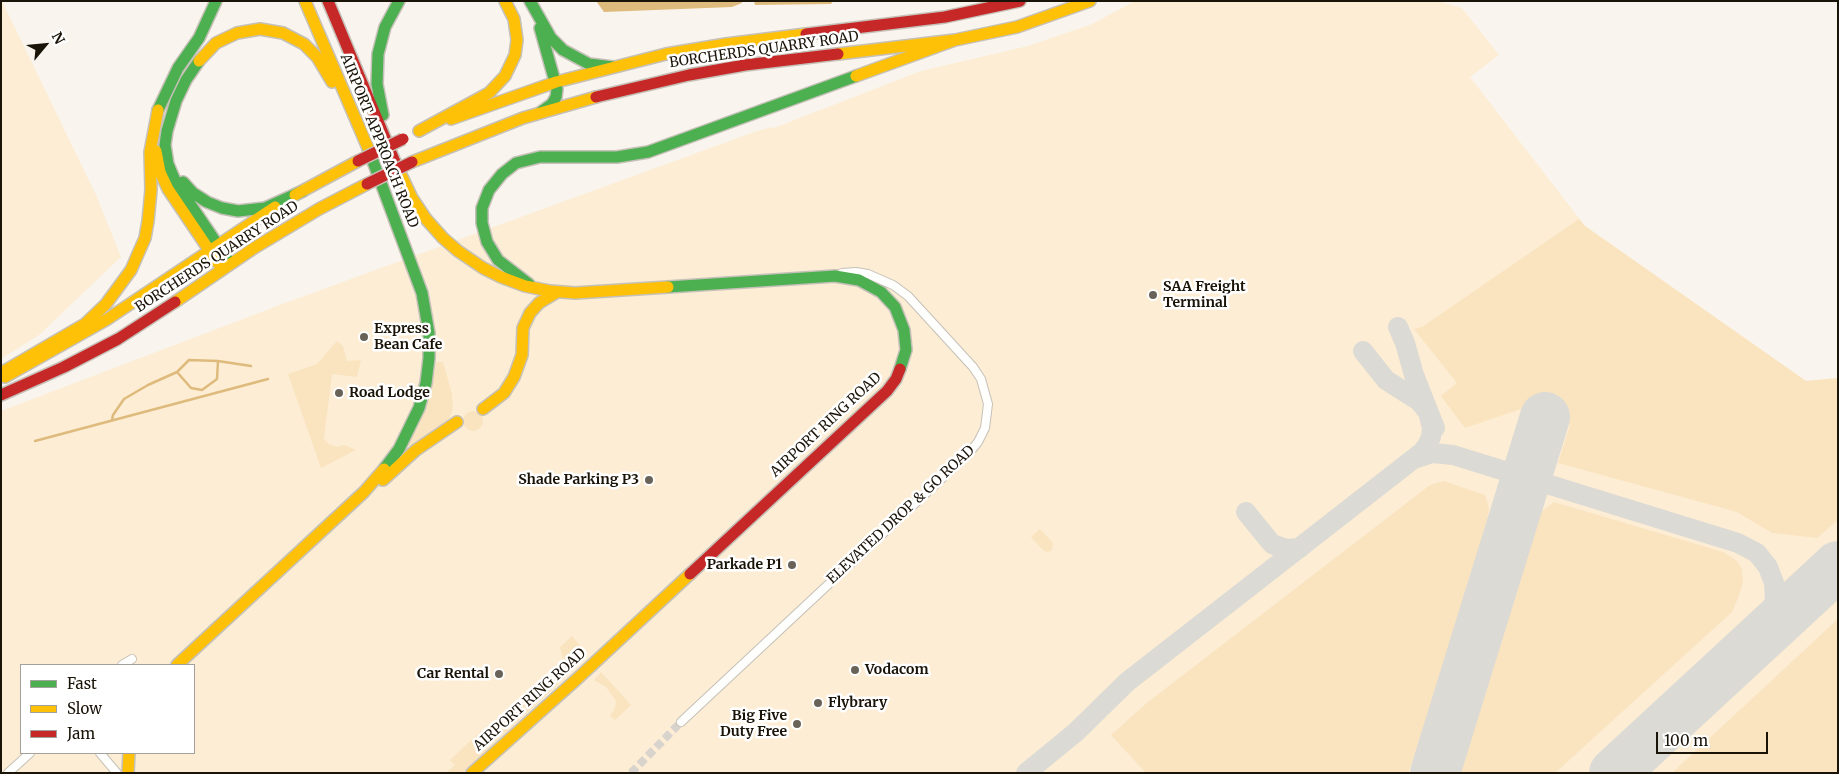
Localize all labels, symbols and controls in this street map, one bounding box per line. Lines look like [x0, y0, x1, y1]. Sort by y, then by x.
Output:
north arrow [20, 20, 70, 70]
street label: BORCHERDS QUARRY ROAD [668, 28, 860, 72]
text: N [48, 29, 69, 47]
street label: AIRPORT APPROACH ROAD [336, 51, 422, 231]
street label: BORCHERDS QUARRY ROAD [132, 198, 302, 316]
place label: SAA Freight Terminal [1163, 279, 1246, 312]
marker: SAA Freight Terminal [1147, 289, 1159, 301]
place label: Express Bean Cafe [374, 321, 442, 354]
marker: Express Bean Cafe [358, 331, 370, 343]
street label: AIRPORT RING ROAD [767, 369, 885, 481]
place label: Road Lodge [349, 385, 430, 401]
marker: Road Lodge [333, 387, 345, 399]
street label: ELEVATED DROP & GO ROAD [824, 442, 978, 588]
place label: Shade Parking P3 [518, 472, 639, 488]
marker: Shade Parking P3 [643, 474, 655, 486]
place label: Parkade P1 [707, 557, 782, 573]
marker: Parkade P1 [786, 559, 798, 571]
street label: AIRPORT RING ROAD [470, 645, 590, 755]
place label: Vodacom [865, 662, 929, 678]
legend [20, 664, 195, 754]
marker: Vodacom [849, 664, 861, 676]
place label: Car Rental [417, 666, 489, 682]
marker: Car Rental [493, 668, 505, 680]
text: Fast [67, 674, 97, 693]
place label: Flybrary [828, 695, 887, 711]
marker: Flybrary [812, 697, 824, 709]
text: Slow [67, 699, 102, 718]
place label: Big Five Duty Free [720, 708, 787, 740]
marker: Big Five Duty Free [791, 718, 803, 730]
scale bar [1659, 722, 1772, 754]
text: Jam [67, 724, 95, 743]
text: 100 m [1664, 731, 1708, 750]

